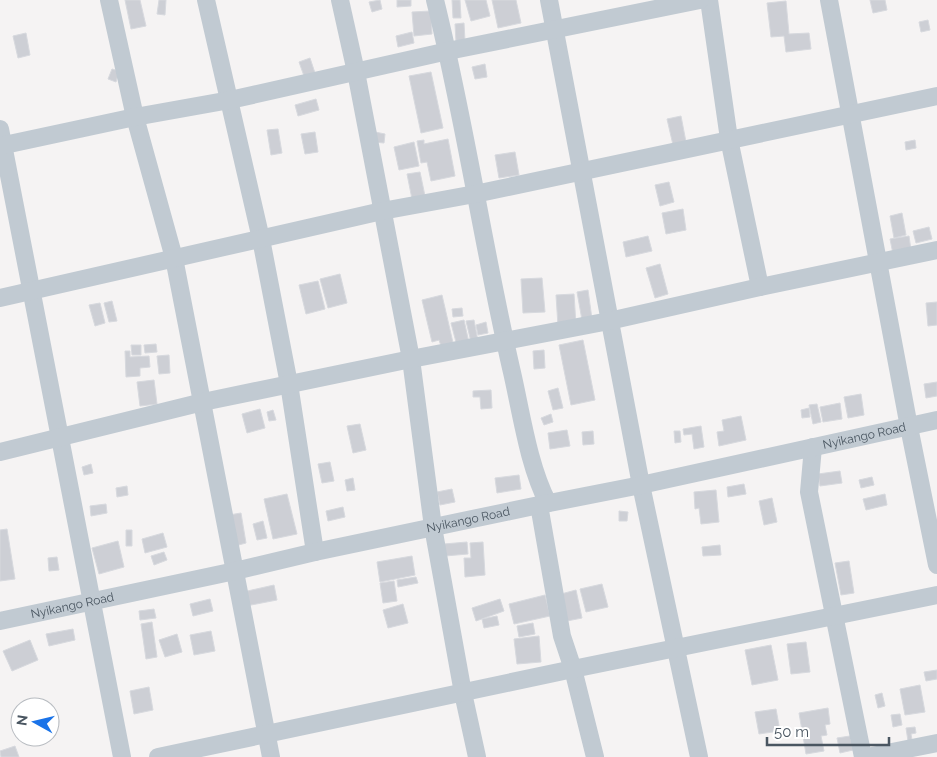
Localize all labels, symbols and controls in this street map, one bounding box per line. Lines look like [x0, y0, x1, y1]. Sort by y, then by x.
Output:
street label: Nyikango Road [821, 420, 907, 452]
street label: Nyikango Road [425, 504, 511, 535]
street label: Nyikango Road [29, 590, 115, 621]
north arrow [10, 697, 60, 747]
text: N [13, 714, 31, 727]
scale bar [767, 714, 890, 746]
text: 50 m [774, 723, 809, 741]

